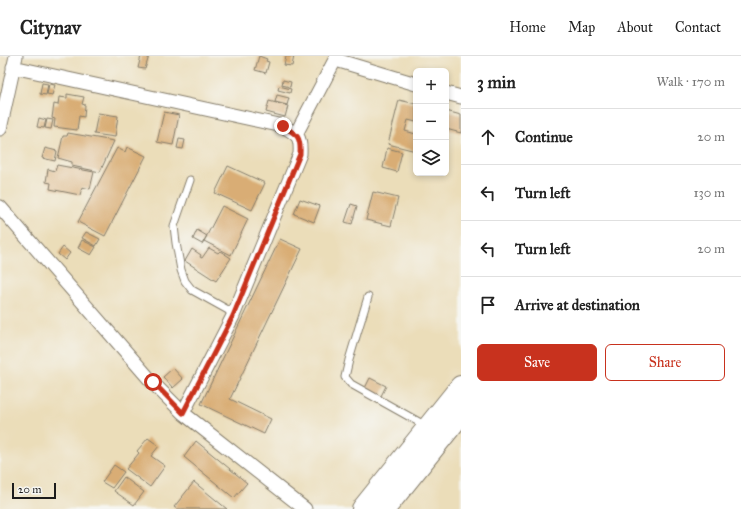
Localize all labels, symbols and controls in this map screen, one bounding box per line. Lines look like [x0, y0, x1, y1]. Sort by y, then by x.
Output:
text: Citynav [20, 16, 81, 39]
text: Home [509, 19, 546, 36]
text: Map [568, 19, 595, 36]
text: About [617, 19, 653, 36]
text: Contact [675, 19, 721, 36]
map controls [413, 68, 449, 176]
button: + [413, 68, 449, 104]
text: 3 min [477, 72, 516, 93]
text: Walk · 170 m [656, 74, 725, 90]
button: − [413, 104, 449, 140]
route end [274, 117, 292, 135]
icon: ahead [477, 126, 499, 148]
text: Continue [515, 128, 573, 146]
text: 20 m [697, 129, 725, 145]
button: layers [413, 140, 449, 176]
icon: left [477, 182, 499, 204]
text: Turn left [515, 184, 571, 202]
text: 130 m [693, 185, 725, 201]
icon: left [477, 238, 499, 260]
text: Turn left [515, 240, 571, 258]
text: 20 m [697, 241, 725, 257]
icon: arrive [477, 294, 499, 316]
text: Arrive at destination [515, 296, 640, 314]
button: Save [477, 344, 597, 381]
button: Share [605, 344, 725, 381]
route start [144, 373, 162, 391]
scale bar [12, 481, 56, 500]
text: 20 m [18, 483, 41, 496]

